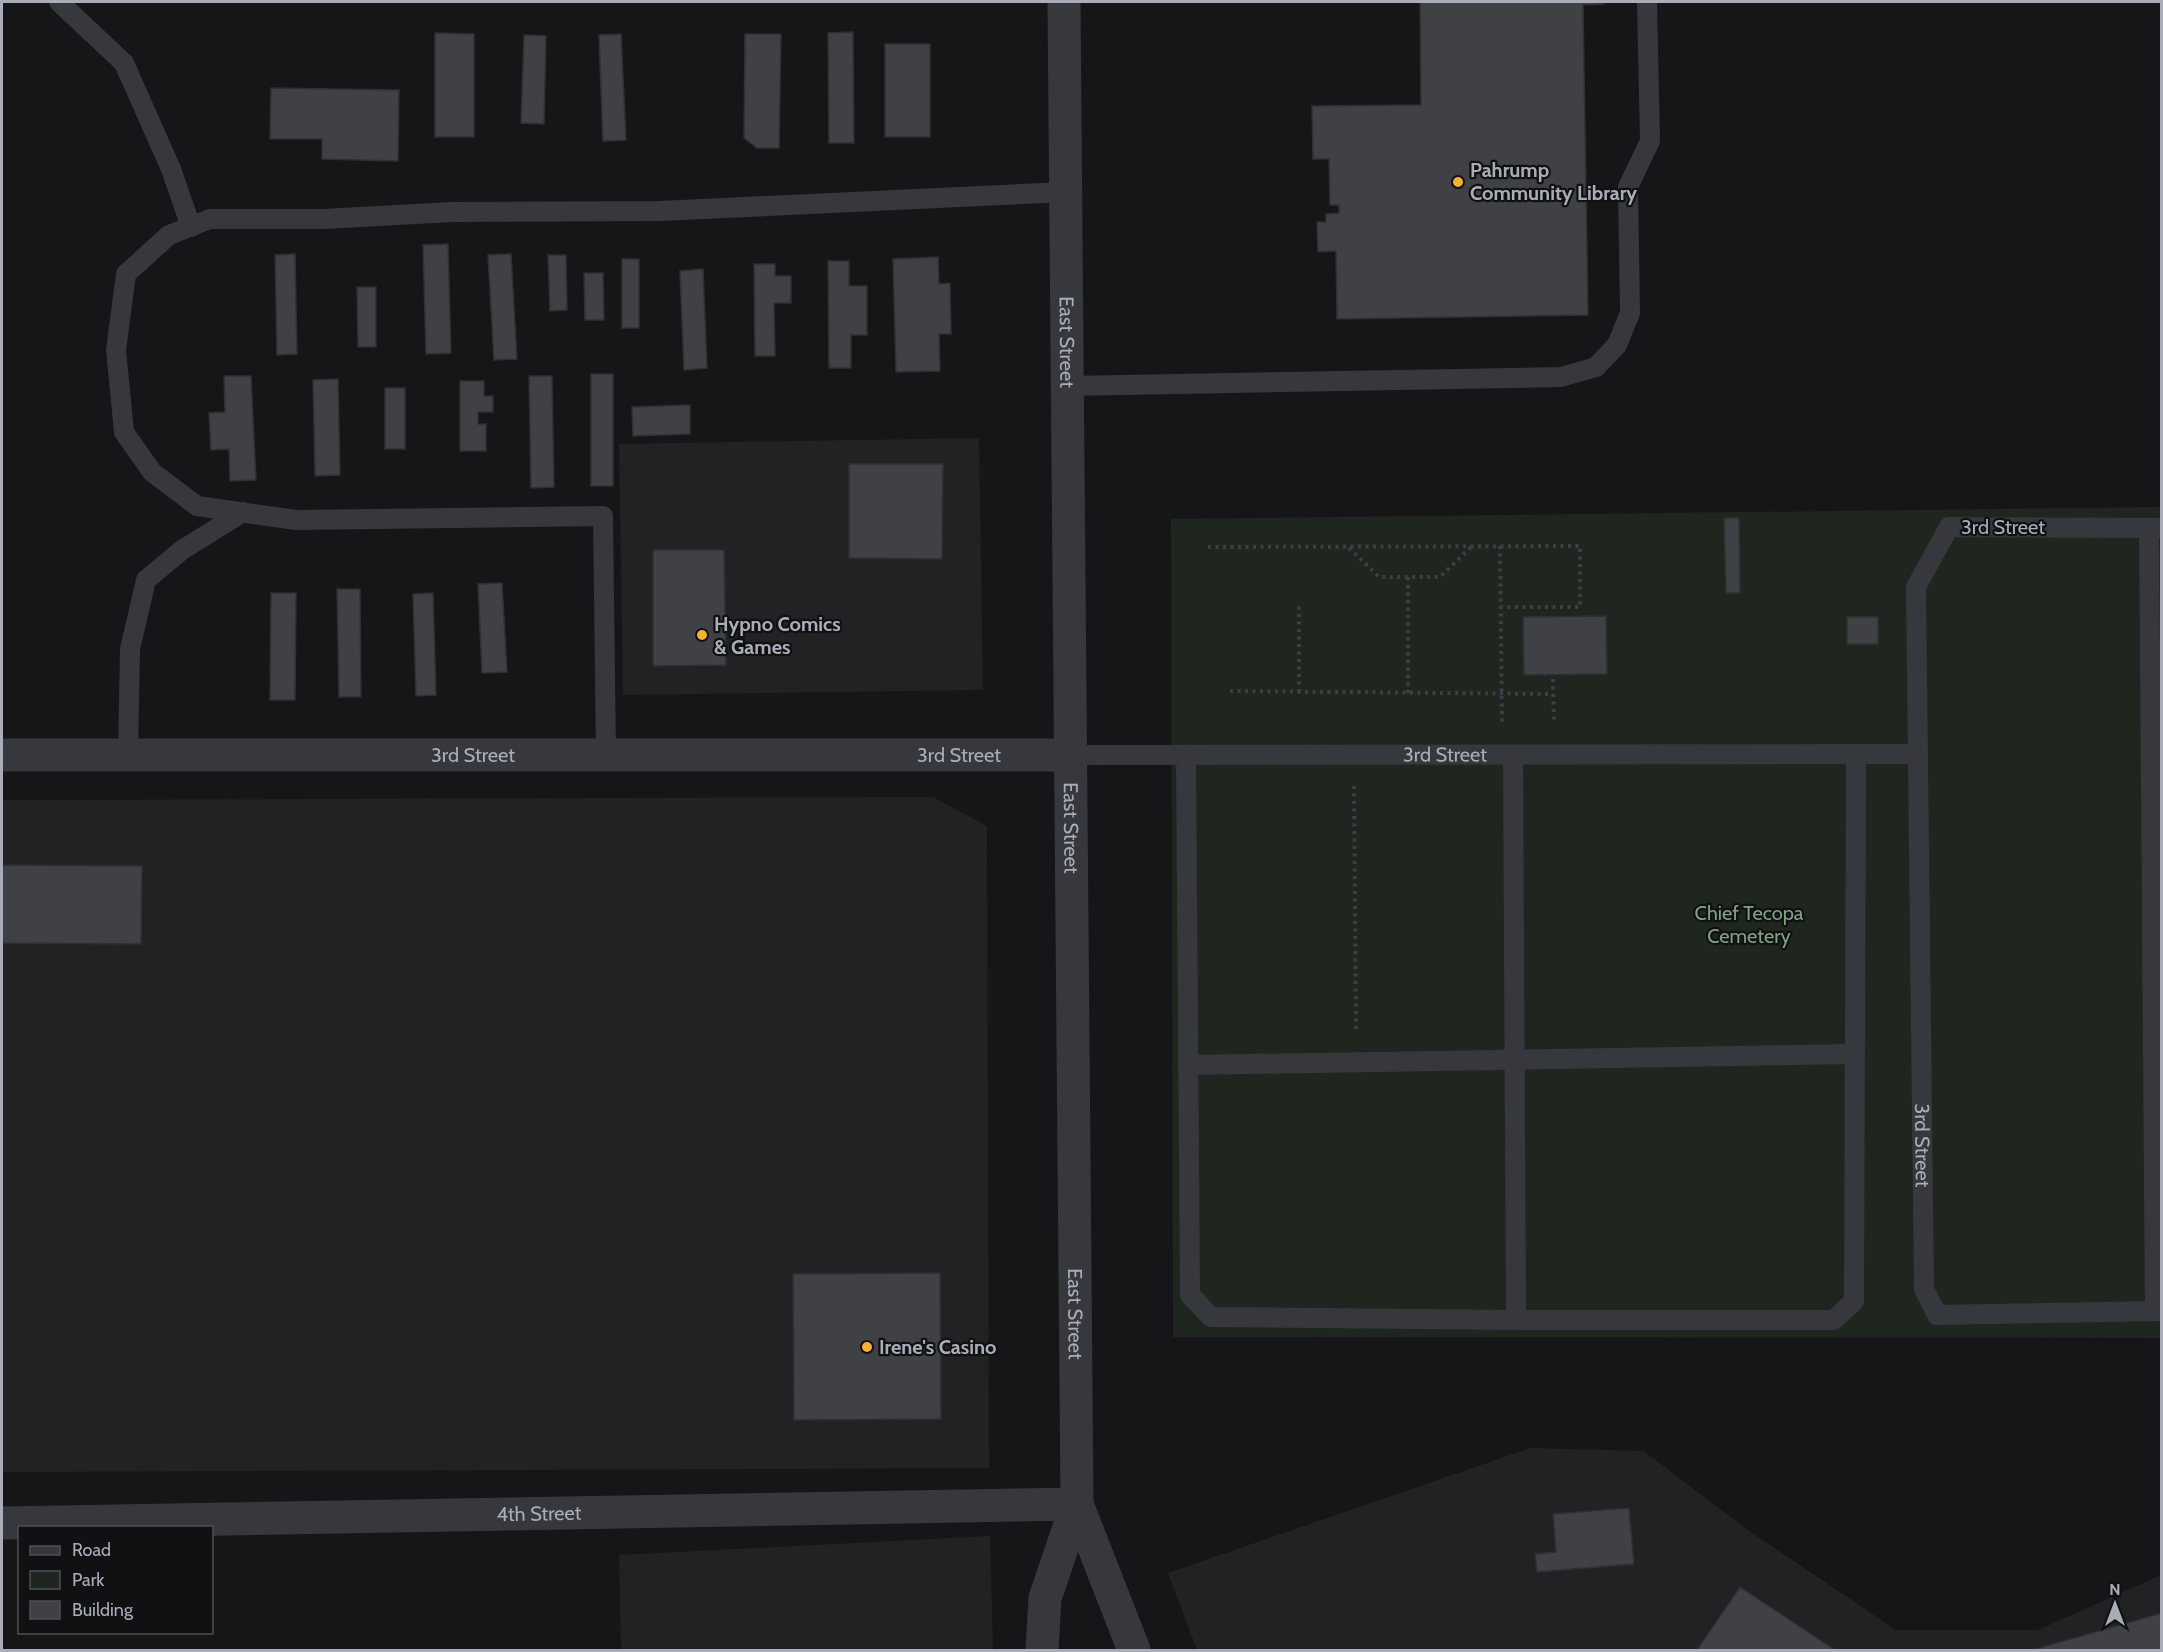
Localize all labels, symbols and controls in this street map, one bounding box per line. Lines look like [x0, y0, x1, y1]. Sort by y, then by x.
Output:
place label: Pahrump Community Library [1470, 158, 1637, 205]
marker: Pahrump Community Library [1451, 175, 1465, 189]
street label: East Street [1055, 296, 1079, 388]
street label: 3rd Street [1961, 515, 2045, 539]
place label: Hypno Comics & Games [714, 612, 841, 659]
marker: Hypno Comics & Games [695, 628, 709, 642]
street label: 3rd Street [431, 743, 515, 767]
street label: 3rd Street [917, 743, 1001, 767]
street label: 3rd Street [1403, 743, 1487, 767]
street label: East Street [1059, 782, 1084, 874]
park label: Chief Tecopa Cemetery [1695, 901, 1804, 948]
street label: 3rd Street [1910, 1103, 1935, 1188]
street label: East Street [1063, 1268, 1088, 1360]
place label: Irene's Casino [879, 1335, 996, 1359]
marker: Irene's Casino [860, 1340, 874, 1354]
street label: 4th Street [496, 1501, 582, 1526]
legend [18, 1526, 213, 1634]
text: Road [72, 1539, 111, 1561]
text: Park [72, 1569, 105, 1591]
north arrow [2085, 1574, 2145, 1634]
text: N [2109, 1580, 2121, 1599]
text: Building [72, 1599, 134, 1621]

